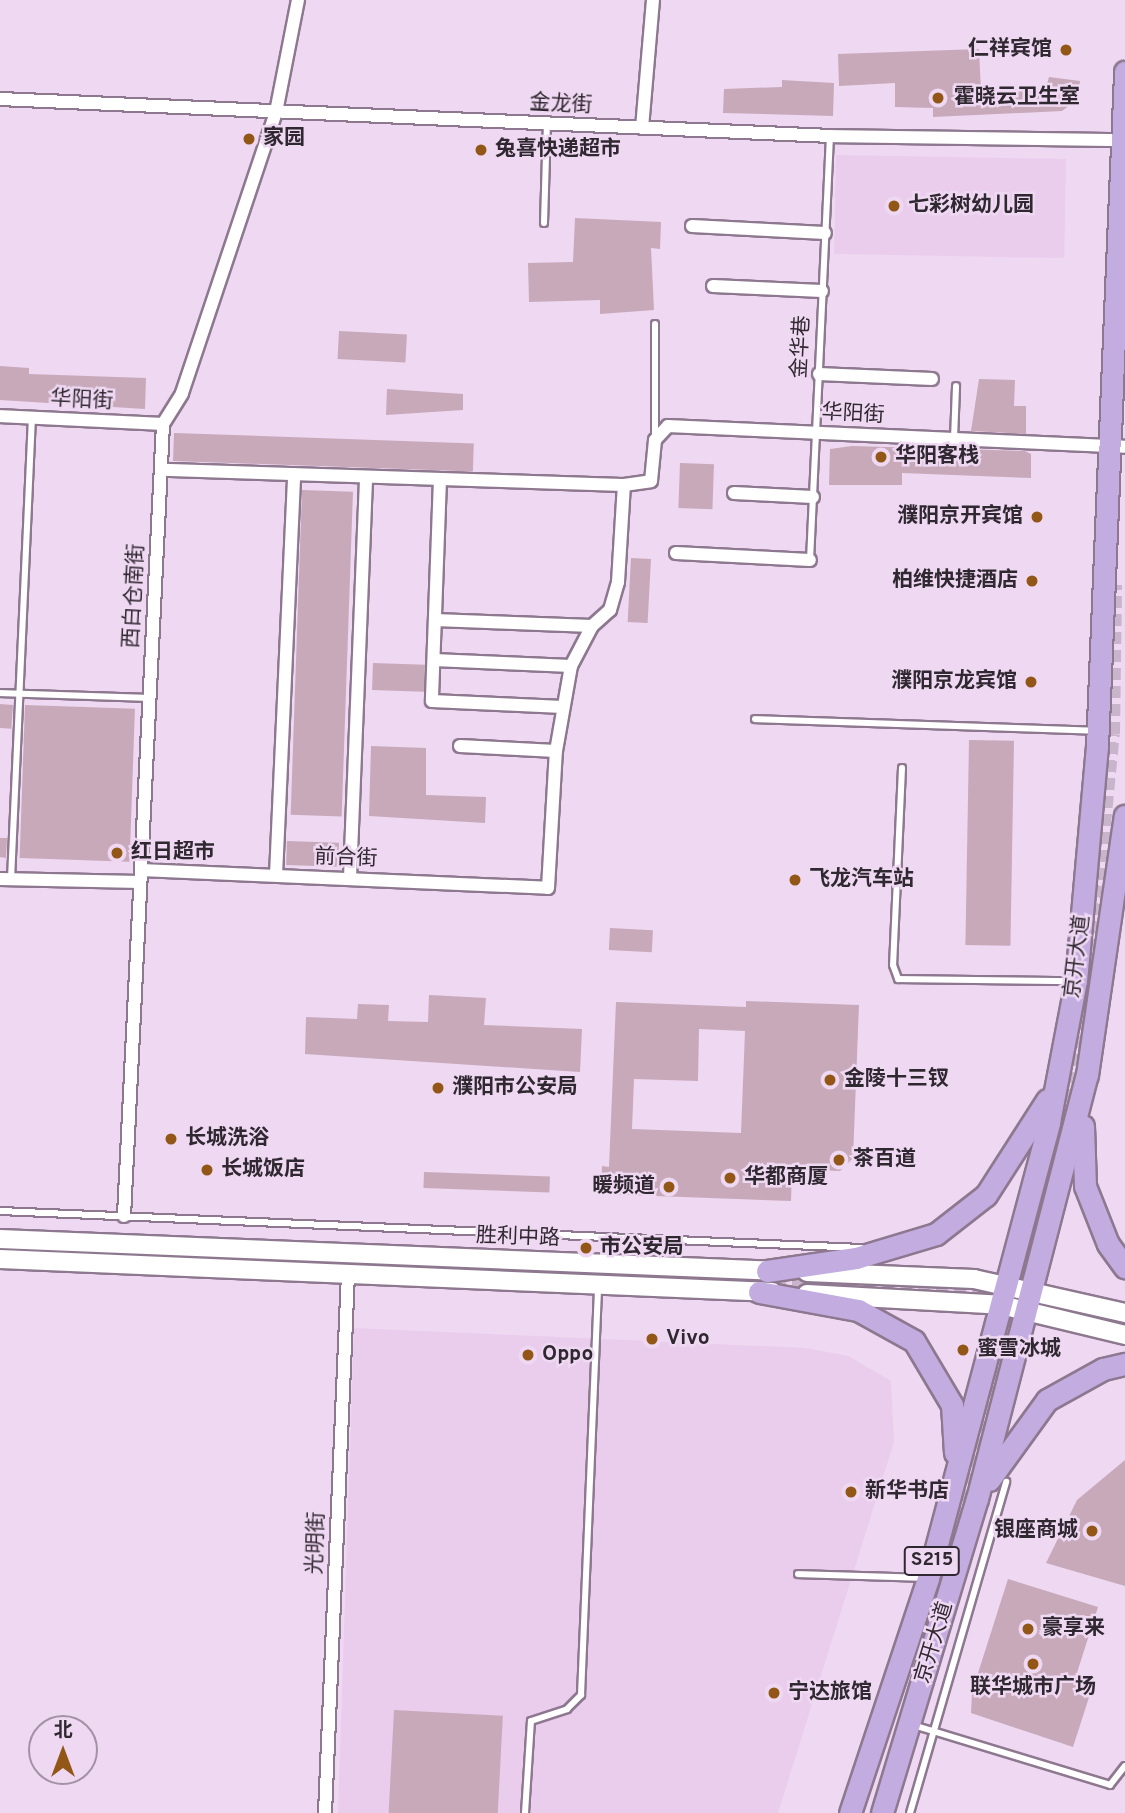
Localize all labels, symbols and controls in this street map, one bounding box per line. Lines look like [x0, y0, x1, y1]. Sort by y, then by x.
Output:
place label: 仁祥宾馆 [968, 37, 1052, 63]
marker: 仁祥宾馆 [1058, 42, 1074, 58]
place label: 霍晓云卫生室 [954, 85, 1080, 111]
marker: 霍晓云卫生室 [928, 88, 948, 108]
street label: 金龙街 [529, 91, 593, 119]
place label: 家园 [263, 126, 305, 152]
marker: 家园 [241, 131, 257, 147]
place label: 兔喜快递超市 [495, 137, 621, 163]
marker: 兔喜快递超市 [473, 142, 489, 158]
place label: 七彩树幼儿园 [908, 193, 1034, 219]
marker: 七彩树幼儿园 [886, 198, 902, 214]
street label: 金华巷 [788, 315, 816, 379]
street label: 华阳街 [50, 387, 114, 415]
street label: 华阳街 [821, 401, 885, 429]
place label: 华阳客栈 [895, 444, 979, 470]
marker: 华阳客栈 [873, 449, 889, 465]
place label: 濮阳京开宾馆 [897, 504, 1023, 530]
marker: 濮阳京开宾馆 [1029, 509, 1045, 525]
street label: 西白仓南街 [120, 543, 150, 649]
place label: 柏维快捷酒店 [892, 568, 1018, 594]
marker: 柏维快捷酒店 [1024, 573, 1040, 589]
place label: 濮阳京龙宾馆 [891, 669, 1017, 695]
marker: 濮阳京龙宾馆 [1023, 674, 1039, 690]
place label: 红日超市 [131, 840, 215, 866]
marker: 红日超市 [109, 845, 125, 861]
street label: 前合街 [314, 845, 378, 873]
place label: 飞龙汽车站 [809, 867, 914, 893]
marker: 飞龙汽车站 [787, 872, 803, 888]
street label: 京开大道 [1060, 914, 1096, 1000]
place label: 金陵十三钗 [844, 1067, 949, 1093]
marker: 金陵十三钗 [822, 1072, 838, 1088]
place label: 濮阳市公安局 [452, 1075, 578, 1101]
marker: 濮阳市公安局 [430, 1080, 446, 1096]
place label: 长城洗浴 [185, 1126, 269, 1152]
marker: 长城洗浴 [163, 1131, 179, 1147]
place label: 茶百道 [853, 1147, 916, 1173]
marker: 茶百道 [831, 1152, 847, 1168]
place label: 长城饭店 [221, 1157, 305, 1183]
marker: 长城饭店 [199, 1162, 215, 1178]
place label: 华都商厦 [744, 1165, 828, 1191]
marker: 华都商厦 [722, 1170, 738, 1186]
place label: 暖频道 [592, 1174, 655, 1200]
marker: 暖频道 [661, 1179, 677, 1195]
street label: 胜利中路 [476, 1224, 560, 1252]
place label: 市公安局 [600, 1235, 684, 1261]
marker: 市公安局 [578, 1240, 594, 1256]
place label: Vivo [666, 1326, 710, 1352]
marker: Vivo [644, 1331, 660, 1347]
place label: 蜜雪冰城 [977, 1337, 1061, 1363]
place label: Oppo [542, 1342, 593, 1368]
marker: 蜜雪冰城 [955, 1342, 971, 1358]
marker: Oppo [520, 1347, 536, 1363]
place label: 新华书店 [865, 1479, 949, 1505]
marker: 新华书店 [843, 1484, 859, 1500]
street label: 光明街 [303, 1511, 331, 1575]
place label: 银座商城 [994, 1518, 1078, 1544]
marker: 银座商城 [1084, 1523, 1100, 1539]
road number: S215 [902, 1546, 962, 1576]
street label: 京开大道 [911, 1599, 959, 1687]
place label: 豪享来 [1042, 1616, 1105, 1642]
marker: 豪享来 [1020, 1621, 1036, 1637]
marker: 联华城市广场 [1025, 1656, 1041, 1672]
place label: 联华城市广场 [970, 1675, 1096, 1701]
place label: 宁达旅馆 [788, 1680, 872, 1706]
marker: 宁达旅馆 [766, 1685, 782, 1701]
north arrow [28, 1715, 98, 1785]
text: 北 [53, 1719, 73, 1743]

